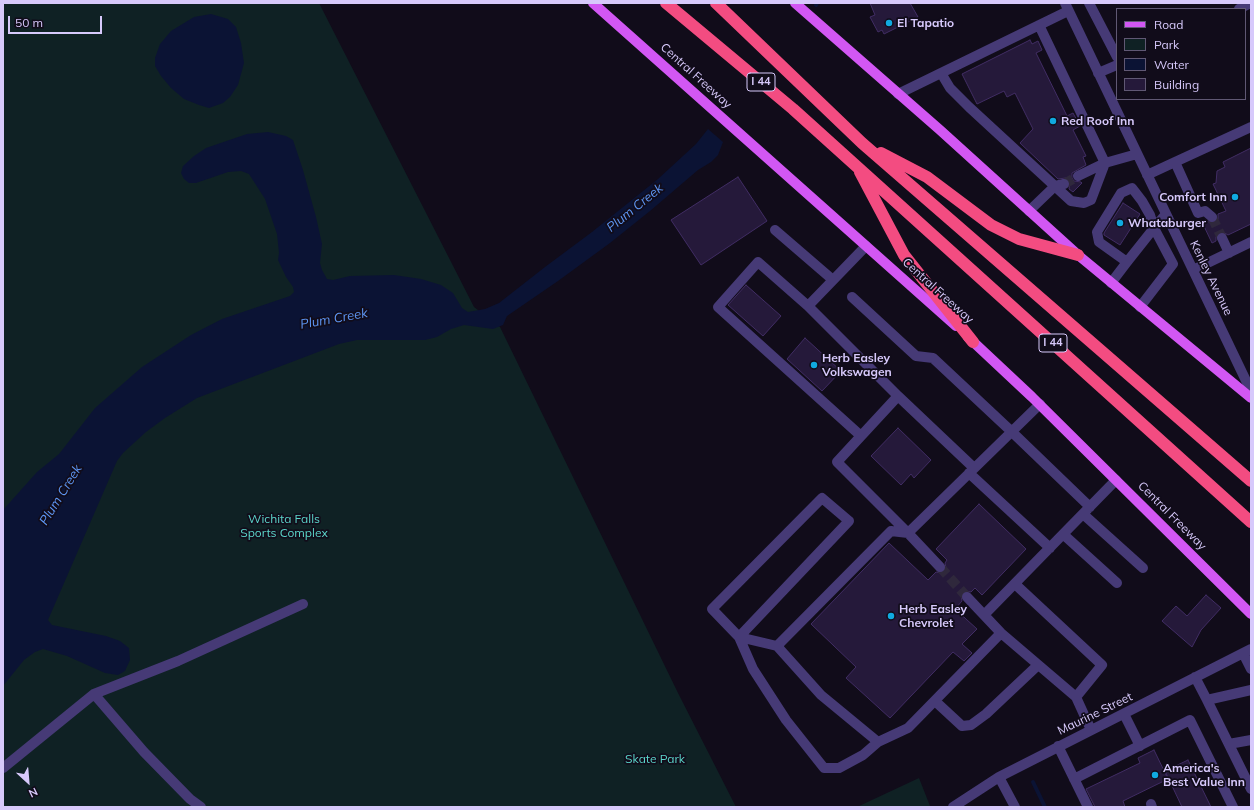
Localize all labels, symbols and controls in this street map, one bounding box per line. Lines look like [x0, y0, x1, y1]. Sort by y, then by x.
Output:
scale bar [10, 8, 104, 34]
legend [1116, 8, 1246, 100]
text: 50 m [15, 15, 43, 30]
place label: El Tapatio [897, 16, 954, 30]
text: Road [1154, 17, 1183, 32]
marker: El Tapatio [884, 18, 894, 28]
text: Park [1154, 37, 1179, 52]
street label: Central Freeway [657, 40, 735, 112]
text: Water [1154, 57, 1189, 72]
road number: I 44 [747, 73, 775, 91]
text: Building [1154, 77, 1199, 92]
place label: Red Roof Inn [1061, 114, 1135, 128]
marker: Red Roof Inn [1048, 116, 1058, 126]
water label: Plum Creek [604, 180, 666, 236]
place label: Comfort Inn [1159, 190, 1227, 204]
marker: Comfort Inn [1230, 192, 1240, 202]
place label: Whataburger [1128, 216, 1206, 230]
marker: Whataburger [1115, 218, 1125, 228]
street label: Kenley Avenue [1187, 238, 1235, 318]
street label: Central Freeway [899, 255, 977, 327]
water label: Plum Creek [299, 305, 369, 333]
road number: I 44 [1039, 334, 1067, 352]
place label: Herb Easley Volkswagen [822, 351, 892, 379]
marker: Herb Easley Volkswagen [809, 360, 819, 370]
water label: Plum Creek [36, 462, 86, 528]
street label: Central Freeway [1135, 479, 1209, 553]
park label: Wichita Falls Sports Complex [240, 512, 328, 540]
place label: Herb Easley Chevrolet [899, 602, 967, 630]
marker: Herb Easley Chevrolet [886, 611, 896, 621]
street label: Maurine Street [1055, 690, 1135, 738]
park label: Skate Park [625, 752, 685, 766]
place label: America's Best Value Inn [1163, 761, 1245, 789]
north arrow [8, 762, 48, 802]
marker: America's Best Value Inn [1150, 770, 1160, 780]
text: N [26, 785, 40, 801]

